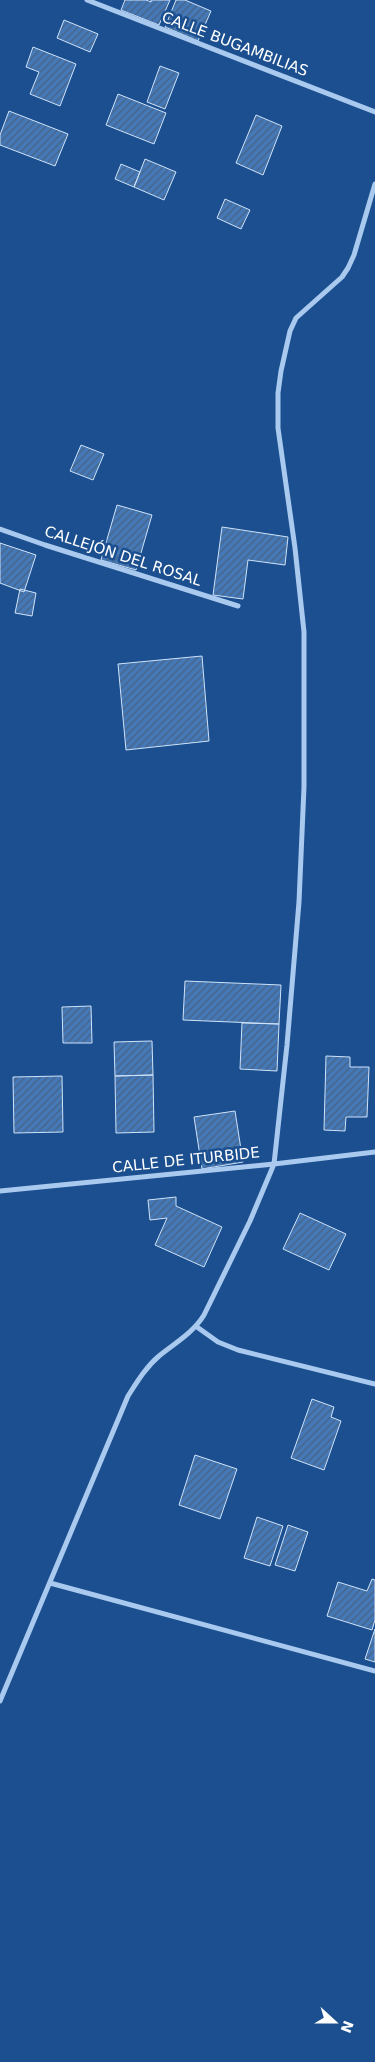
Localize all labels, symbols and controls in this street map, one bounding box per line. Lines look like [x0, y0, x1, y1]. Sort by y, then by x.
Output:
street label: CALLE BUGAMBILIAS [159, 8, 311, 80]
street label: CALLEJÓN DEL ROSAL [42, 521, 205, 590]
street label: CALLE DE ITURBIDE [111, 1143, 261, 1177]
north arrow [310, 1997, 360, 2047]
text: N [338, 2018, 357, 2035]

